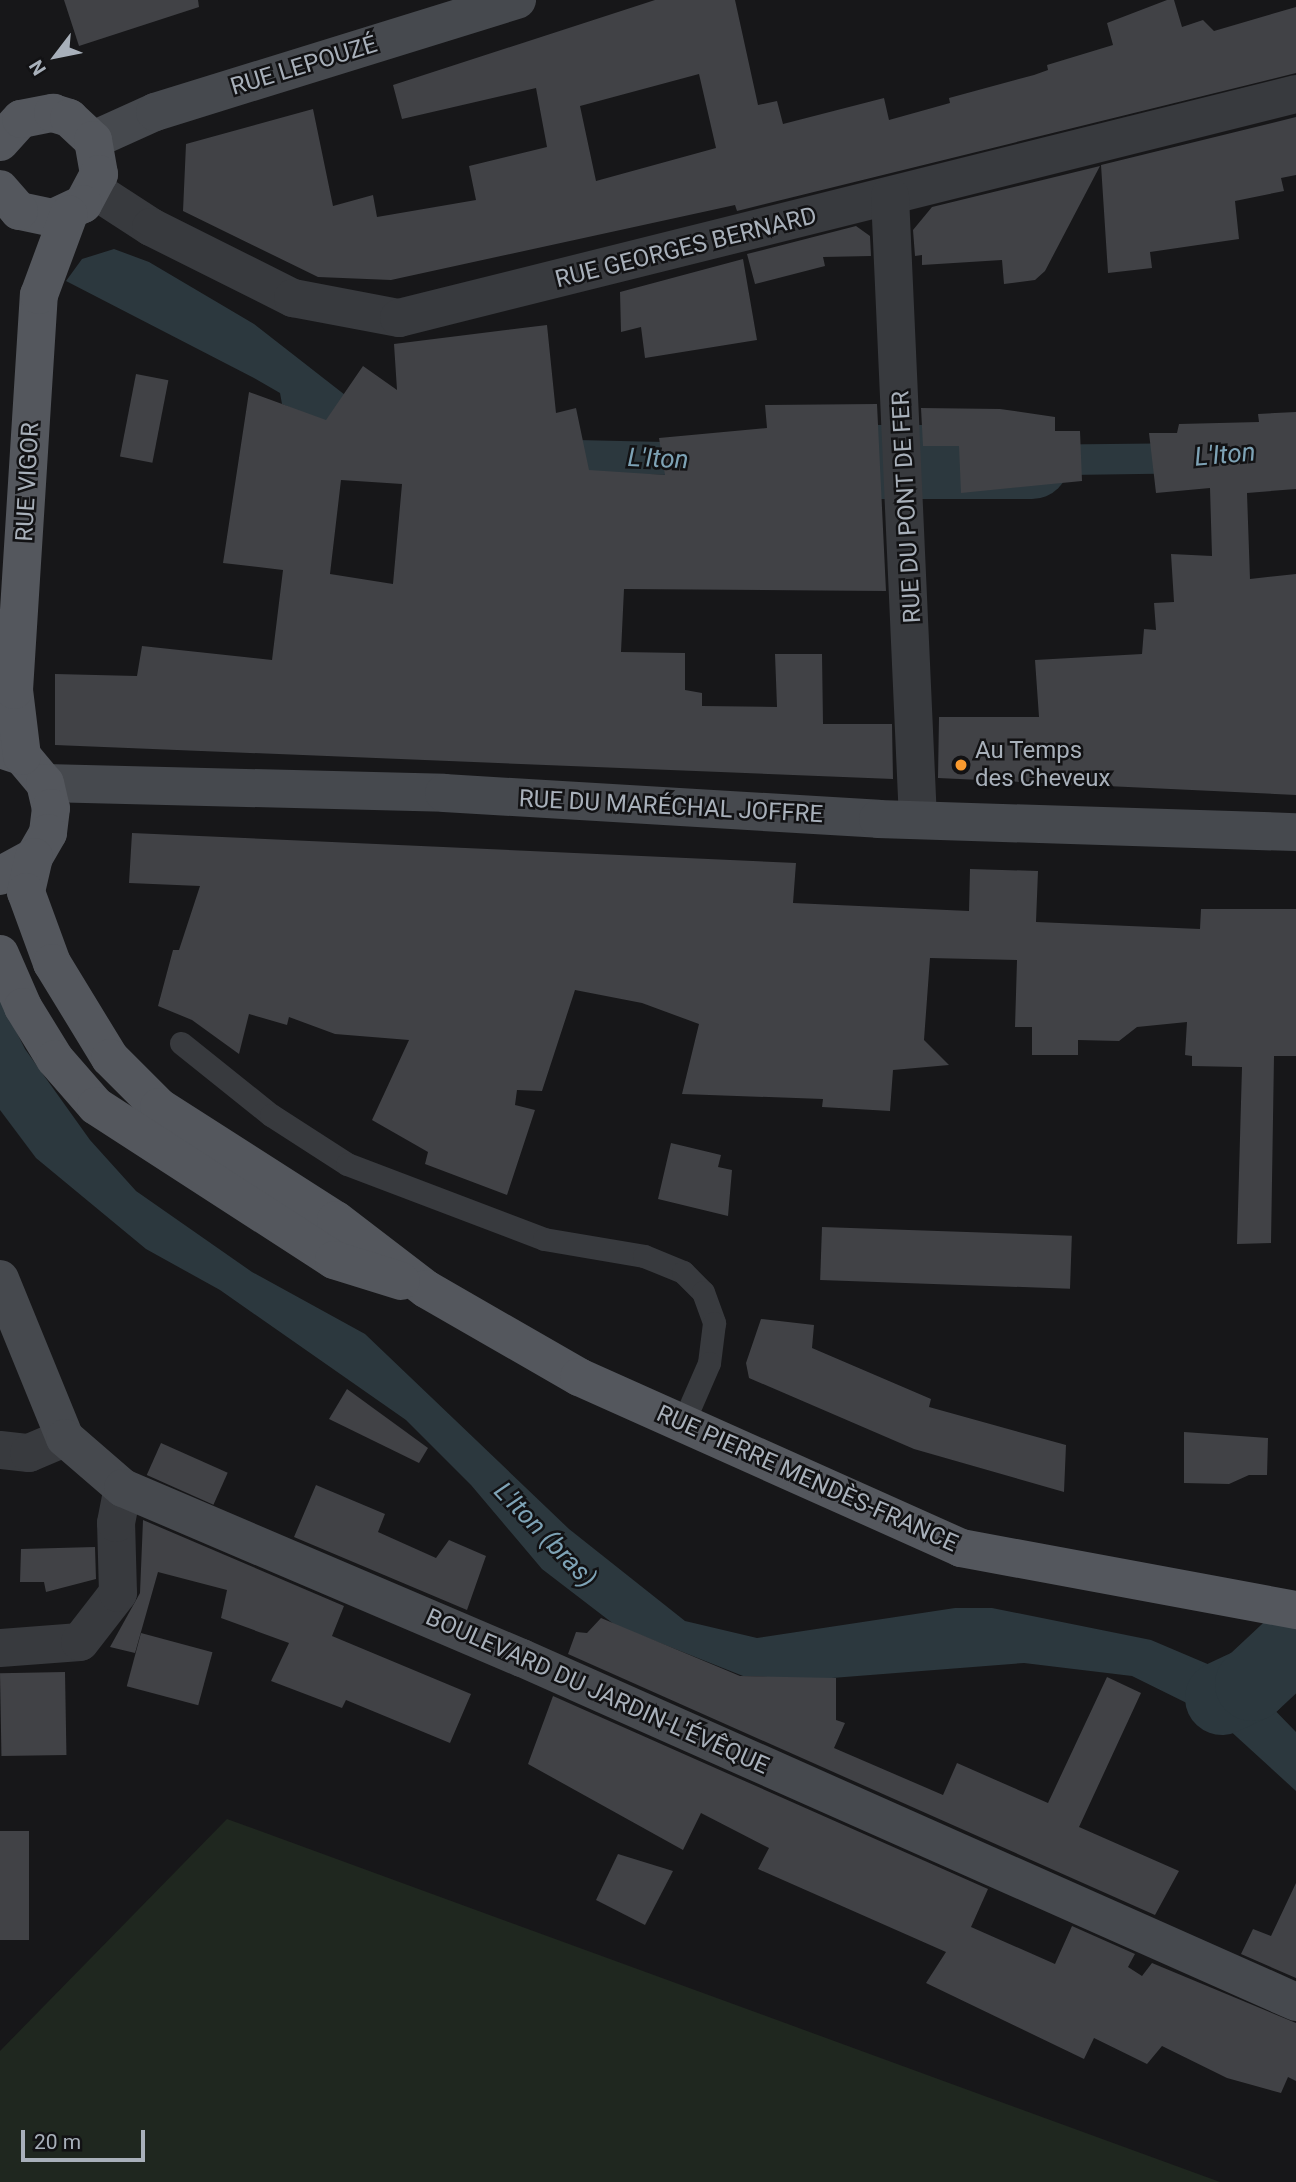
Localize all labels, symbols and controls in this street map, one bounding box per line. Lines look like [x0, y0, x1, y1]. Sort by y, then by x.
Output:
north arrow [21, 21, 91, 91]
street label: RUE LEPOUZÉ [227, 30, 381, 102]
text: N [24, 56, 51, 79]
street label: RUE GEORGES BERNARD [552, 202, 820, 294]
street label: RUE DU PONT DE FER [887, 390, 927, 624]
street label: RUE VIGOR [10, 422, 46, 542]
water label: L'Iton [1193, 437, 1257, 473]
water label: L'Iton [627, 442, 689, 476]
place label: Au Temps des Cheveux [975, 737, 1110, 793]
marker: Au Temps des Cheveux [953, 757, 969, 773]
street label: RUE DU MARÉCHAL JOFFRE [518, 785, 824, 829]
street label: RUE PIERRE MENDÈS-FRANCE [652, 1399, 962, 1559]
water label: L'Iton (bras) [487, 1476, 603, 1594]
street label: BOULEVARD DU JARDIN-L'ÉVÊQUE [421, 1603, 773, 1781]
scale bar [24, 2116, 149, 2160]
text: 20 m [34, 2130, 81, 2154]

